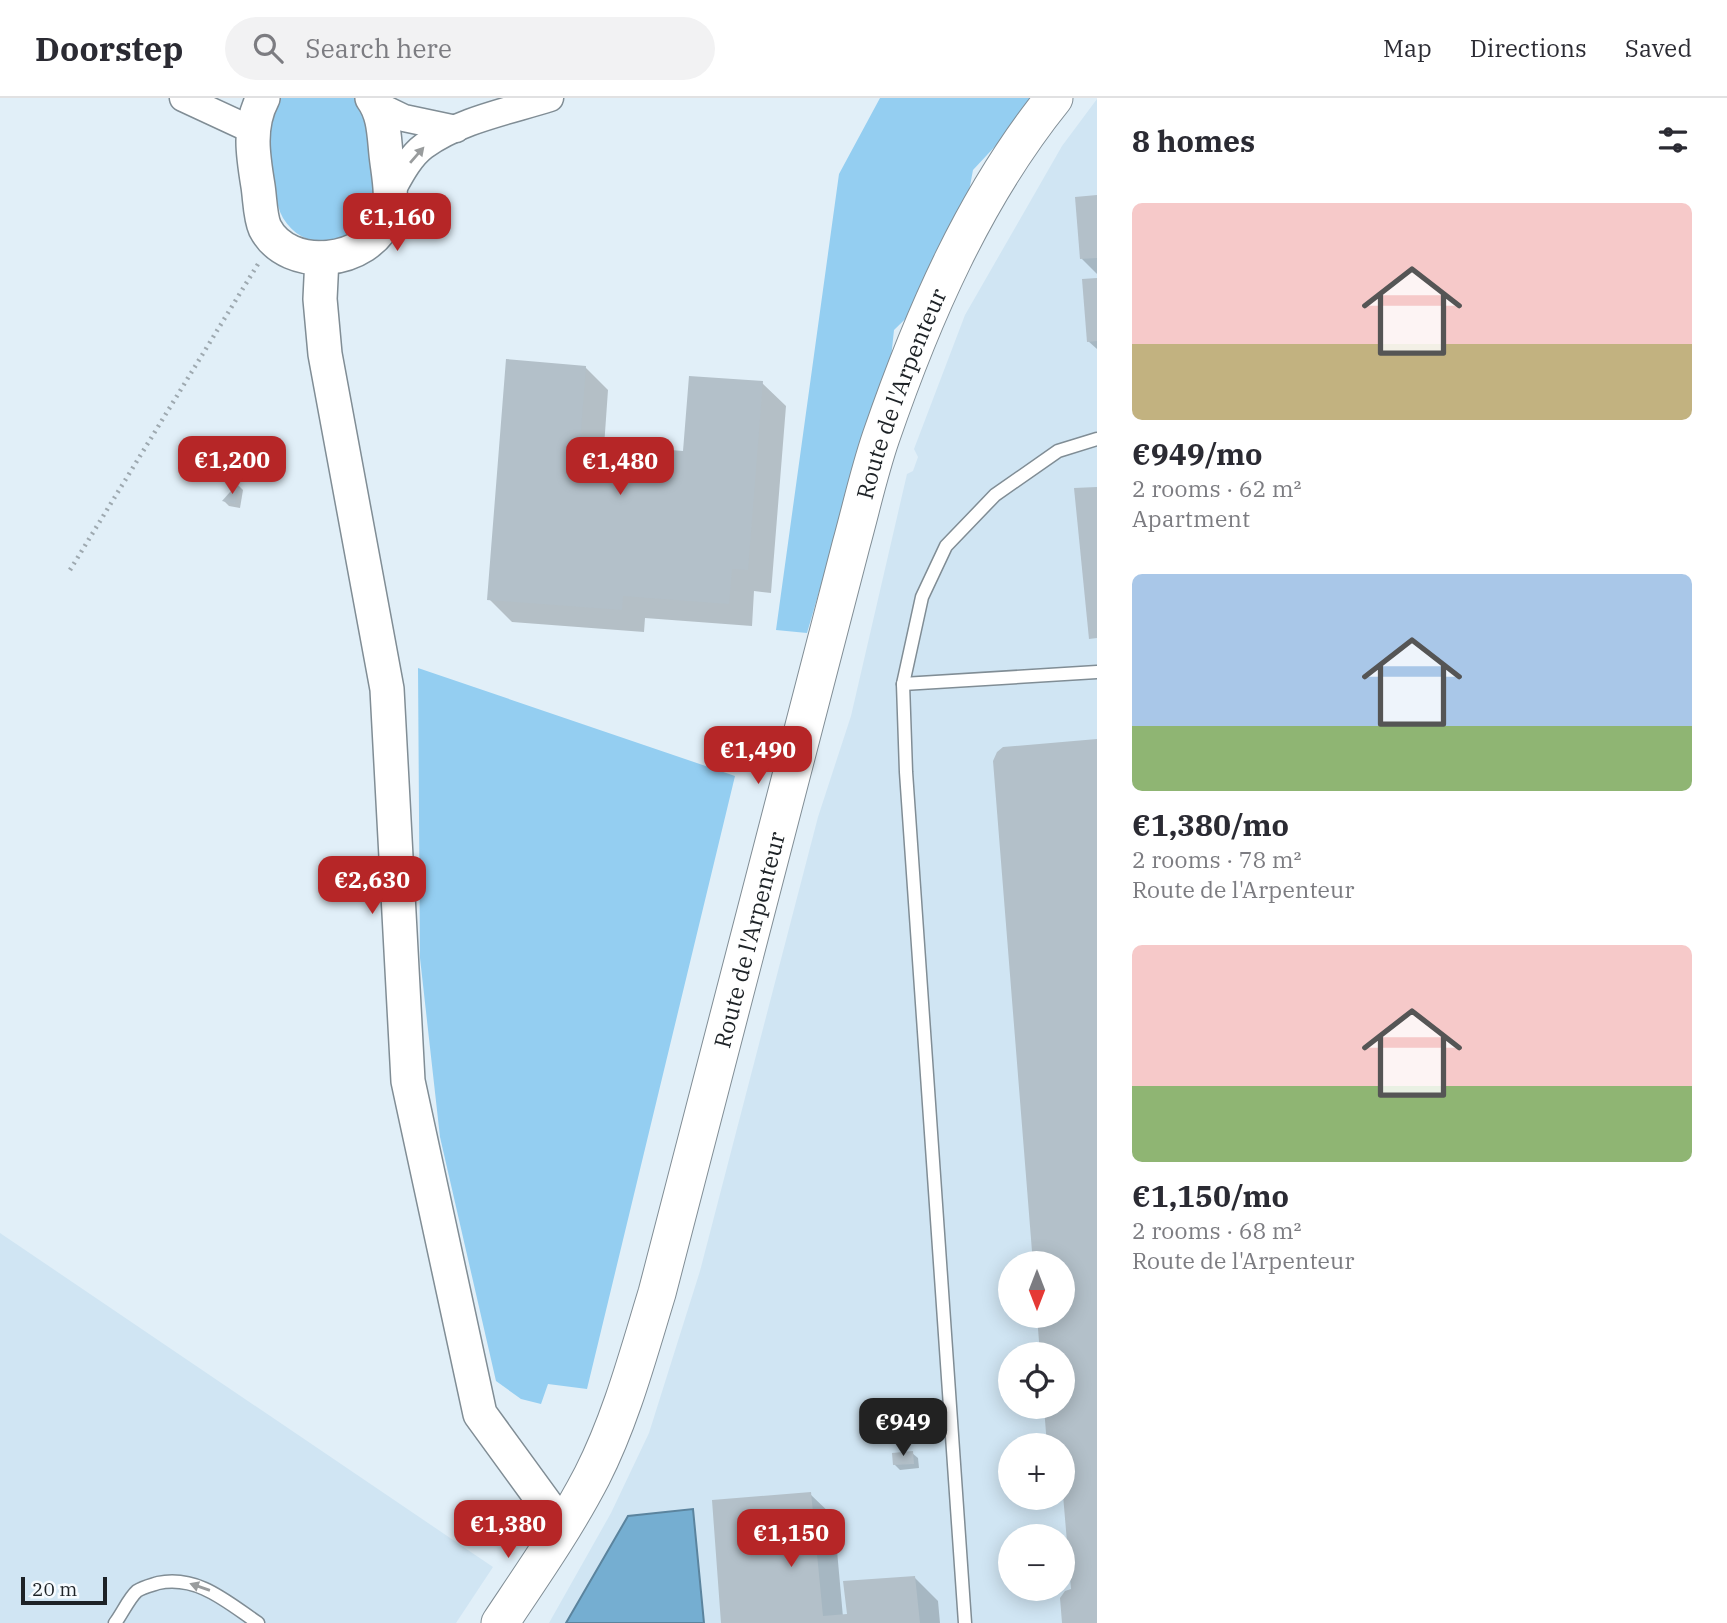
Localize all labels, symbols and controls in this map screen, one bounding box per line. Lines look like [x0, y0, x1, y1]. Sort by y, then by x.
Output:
search box [225, 17, 715, 80]
text: Doorstep [35, 27, 183, 70]
icon: search [249, 29, 287, 67]
text: Search here [305, 31, 452, 65]
text: Map [1383, 32, 1432, 64]
text: Directions [1470, 32, 1587, 64]
text: Saved [1625, 32, 1692, 64]
text: 8 homes [1132, 121, 1255, 160]
icon: filters [1654, 121, 1692, 159]
one-way arrow [409, 146, 425, 164]
pin: €1,160 [340, 194, 454, 253]
text: €1,160 [359, 201, 435, 231]
icon: home [1349, 248, 1475, 374]
street label: Route de l'Arpenteur [849, 283, 953, 502]
text: €949/mo [1132, 434, 1263, 473]
pin: €1,200 [175, 436, 289, 496]
pin: €1,480 [563, 438, 677, 497]
text: €1,200 [194, 444, 270, 474]
text: €1,480 [582, 445, 658, 475]
text: 2 rooms · 62 m² [1132, 473, 1302, 503]
text: Apartment [1132, 503, 1250, 533]
icon: home [1349, 619, 1475, 745]
pin: €1,490 [701, 726, 815, 786]
text: €1,490 [720, 734, 796, 764]
text: €1,380/mo [1132, 805, 1289, 844]
street label: Route de l'Arpenteur [706, 828, 791, 1051]
text: 2 rooms · 78 m² [1132, 844, 1302, 874]
pin: €2,630 [315, 856, 429, 916]
text: €2,630 [334, 864, 410, 894]
text: Route de l'Arpenteur [1132, 874, 1354, 904]
icon: home [1349, 990, 1475, 1116]
text: €1,150/mo [1132, 1176, 1289, 1215]
text: 2 rooms · 68 m² [1132, 1215, 1302, 1245]
text: Route de l'Arpenteur [1132, 1245, 1354, 1275]
north arrow [998, 1251, 1074, 1328]
map controls [998, 1251, 1075, 1601]
button: locate [998, 1342, 1075, 1419]
pin: €949 [862, 1398, 944, 1458]
text: €949 [875, 1406, 931, 1436]
button: + [998, 1433, 1075, 1510]
pin: €1,380 [451, 1500, 565, 1560]
text: €1,380 [470, 1508, 546, 1538]
pin: €1,150 [734, 1510, 848, 1569]
text: €1,150 [753, 1517, 829, 1547]
button: − [998, 1524, 1075, 1601]
scale bar [21, 1574, 107, 1606]
text: 20 m [32, 1577, 77, 1601]
one-way arrow [190, 1581, 211, 1592]

